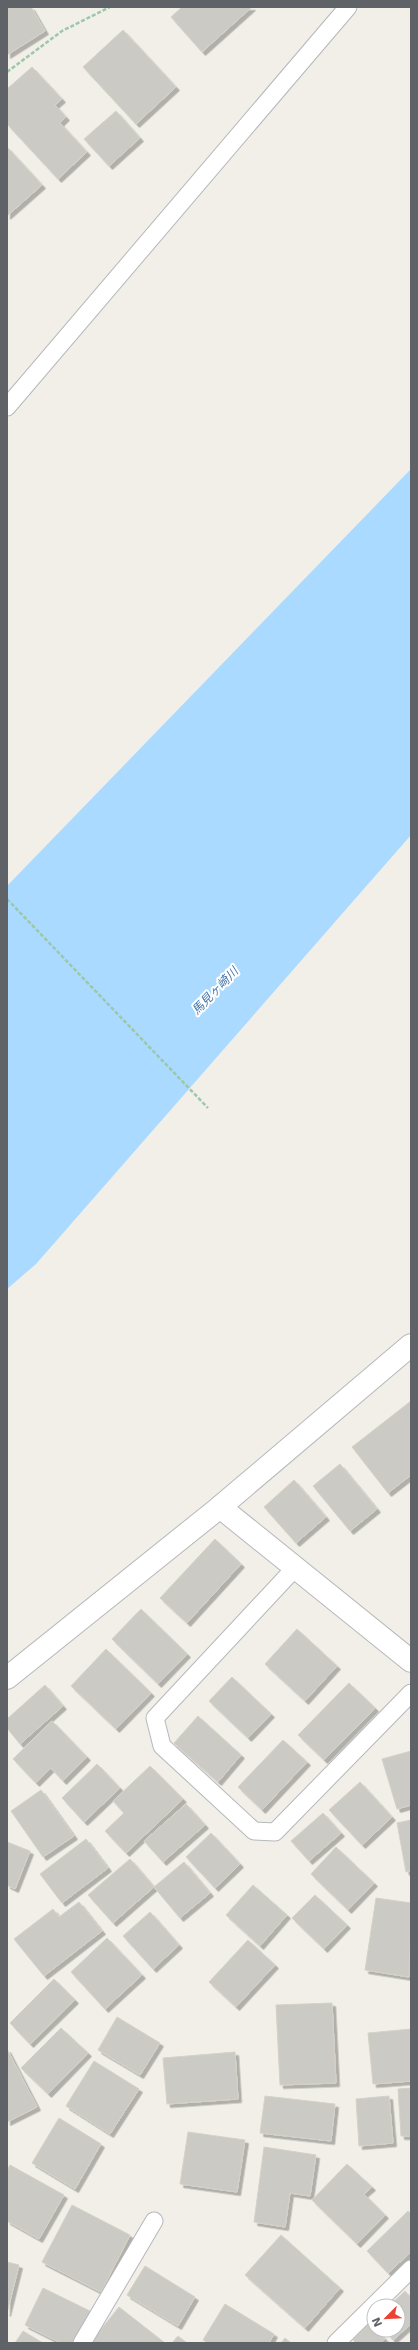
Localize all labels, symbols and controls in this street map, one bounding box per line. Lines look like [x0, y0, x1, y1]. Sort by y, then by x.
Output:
water label: 馬見ヶ崎川 [189, 963, 242, 1017]
north arrow [366, 2298, 406, 2338]
text: N [370, 2315, 385, 2329]

